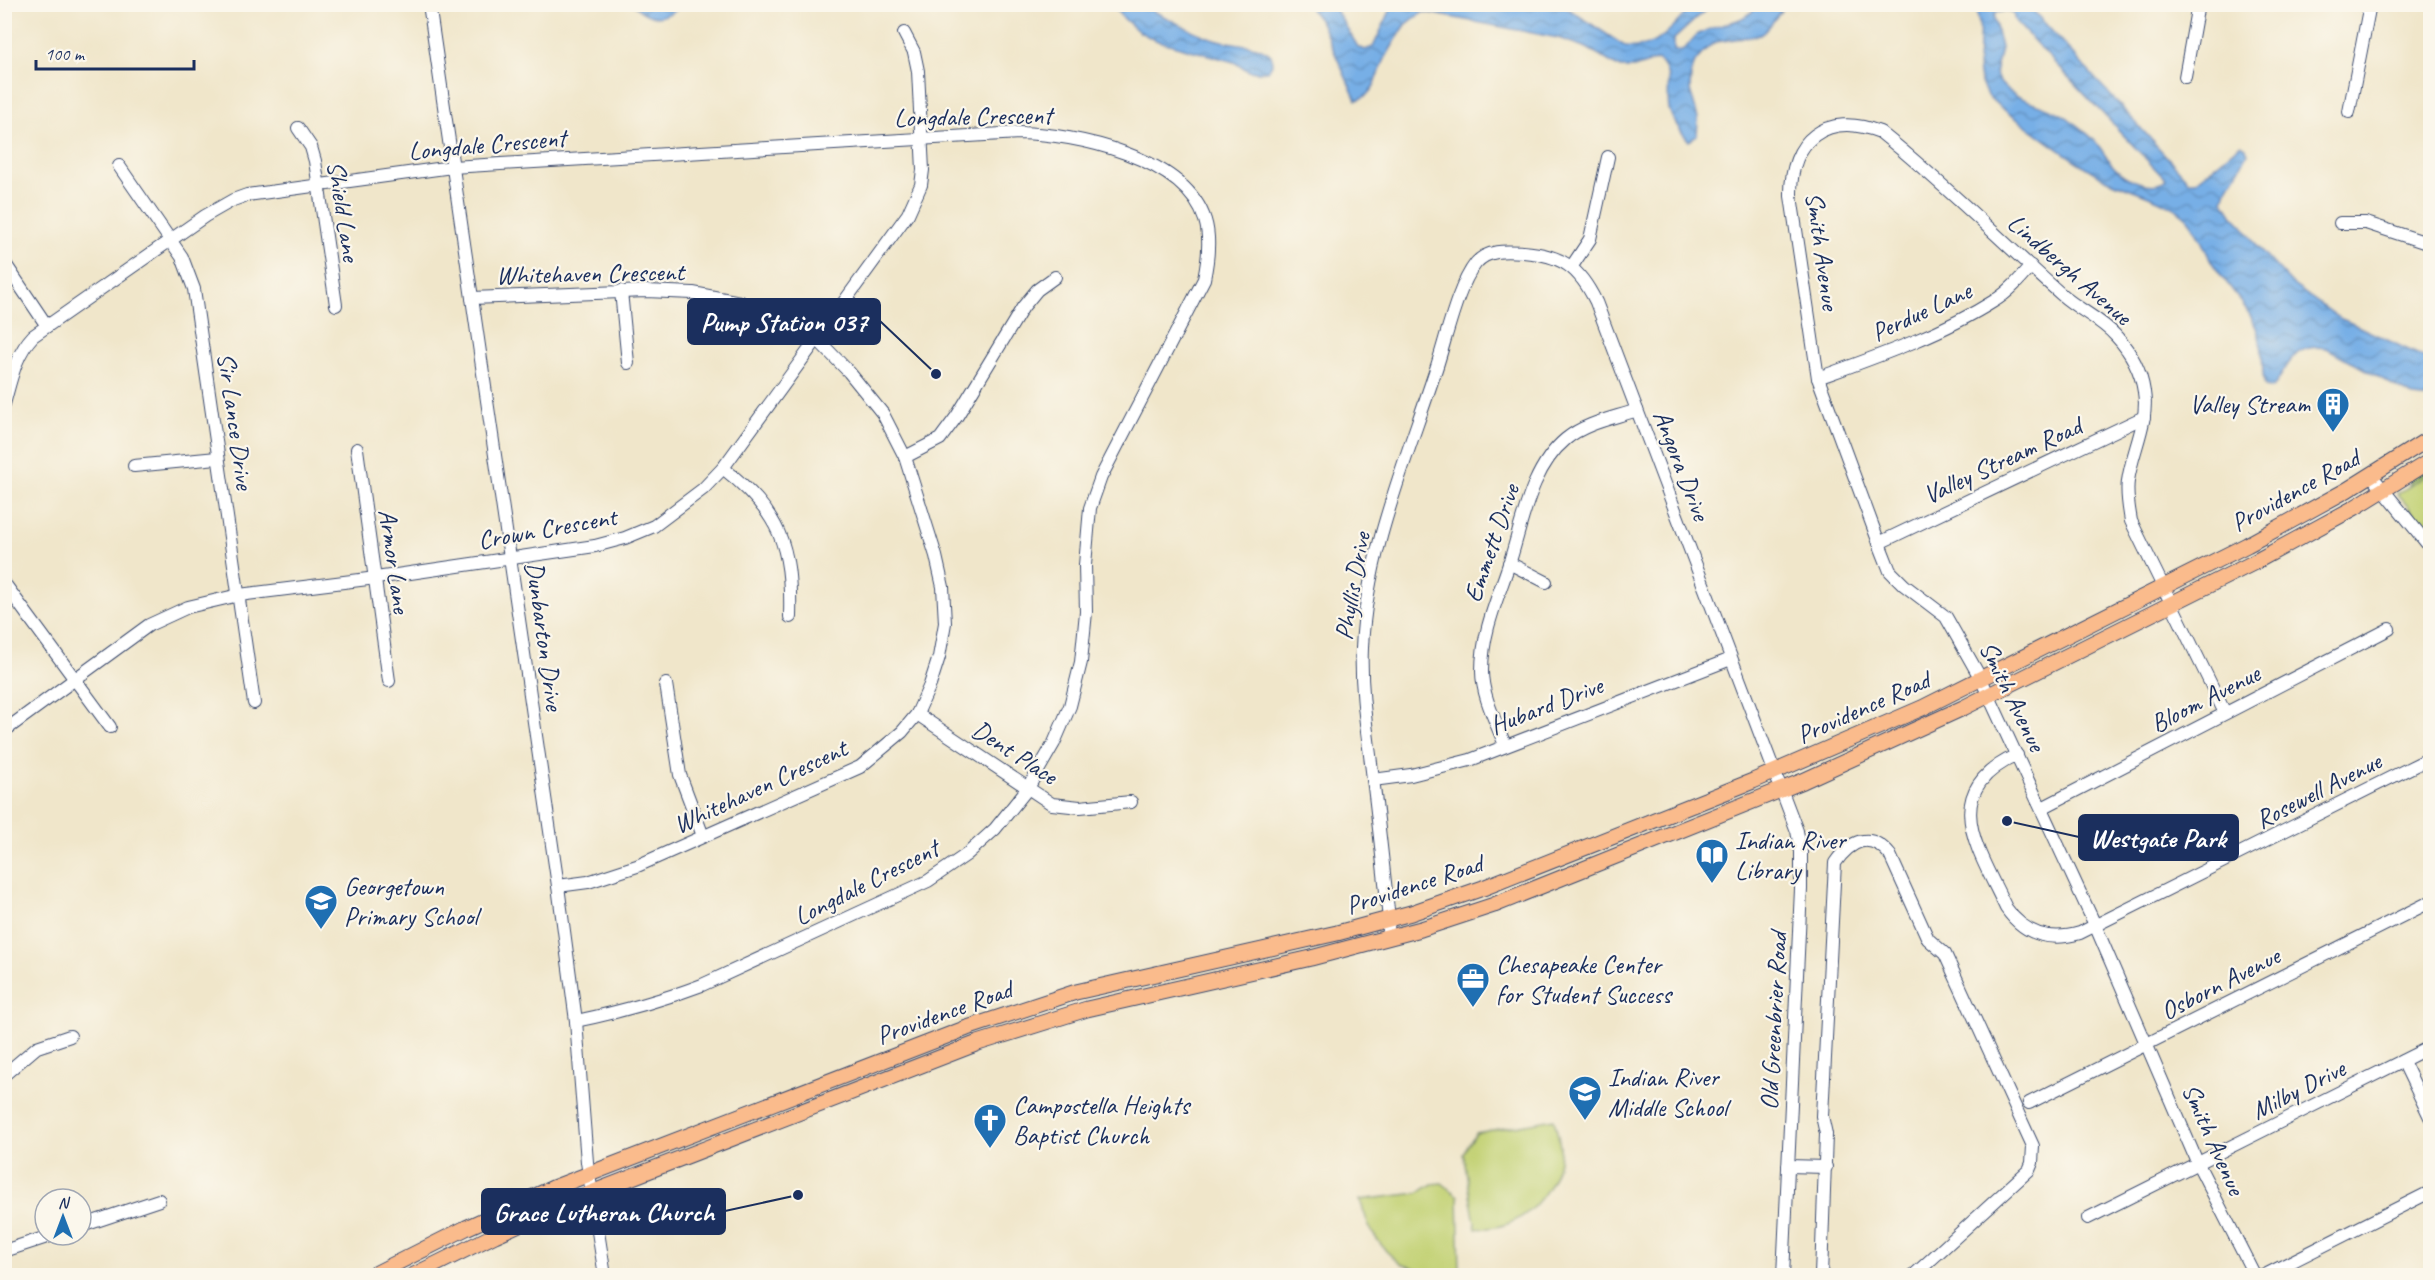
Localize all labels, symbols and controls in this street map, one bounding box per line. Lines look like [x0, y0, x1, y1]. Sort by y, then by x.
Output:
scale bar [36, 33, 194, 71]
text: 100 m [45, 43, 86, 65]
street label: Longdale Crescent [894, 99, 1056, 134]
street label: Longdale Crescent [407, 121, 571, 168]
street label: Shield Lane [319, 158, 368, 266]
street label: Smith Avenue [1798, 190, 1847, 315]
street label: Lindbergh Avenue [2001, 206, 2140, 333]
street label: Whitehaven Crescent [496, 255, 687, 292]
street label: Perdue Lane [1866, 273, 1978, 349]
callout: Pump Station 037 [688, 299, 880, 344]
text: Pump Station 037 [701, 305, 870, 339]
street label: Sir Lance Drive [210, 351, 262, 493]
building icon: Valley Stream [2315, 386, 2351, 433]
place label: Valley Stream [2189, 388, 2311, 421]
street label: Angora Drive [1645, 405, 1719, 527]
street label: Valley Stream Road [1918, 408, 2090, 511]
street label: Providence Road [2225, 440, 2369, 539]
street label: Emmett Drive [1456, 478, 1528, 606]
street label: Crown Crescent [475, 500, 621, 557]
street label: Armor Lane [371, 507, 418, 617]
street label: Phyllis Drive [1327, 528, 1378, 642]
street label: Dunbarton Drive [518, 560, 571, 714]
street label: Smith Avenue [1972, 636, 2054, 759]
street label: Bloom Avenue [2145, 656, 2267, 740]
street label: Providence Road [1792, 662, 1938, 751]
street label: Hubard Drive [1485, 668, 1610, 742]
street label: Dent Place [966, 713, 1065, 793]
street label: Whitehaven Crescent [668, 731, 854, 841]
street label: Rosewell Avenue [2250, 744, 2388, 836]
callout: Westgate Park [2079, 815, 2238, 860]
text: Westgate Park [2090, 821, 2229, 855]
place label: Indian River Library [1735, 824, 1847, 887]
street label: Longdale Crescent [788, 830, 947, 933]
library icon: Indian River Library [1694, 837, 1730, 884]
street label: Providence Road [1341, 846, 1490, 922]
place label: Georgetown Primary School [344, 870, 482, 933]
school or university icon: Georgetown Primary School [303, 883, 339, 930]
street label: Old Greenbrier Road [1752, 927, 1795, 1111]
street label: Osborn Avenue [2155, 938, 2288, 1028]
place label: Chesapeake Center for Student Success [1496, 948, 1673, 1011]
office icon: Chesapeake Center for Student Success [1455, 961, 1491, 1008]
street label: Providence Road [872, 971, 1020, 1052]
street label: Milby Drive [2246, 1051, 2352, 1127]
place label: Indian River Middle School [1608, 1061, 1732, 1124]
school or university icon: Indian River Middle School [1567, 1074, 1603, 1121]
street label: Smith Avenue [2174, 1078, 2254, 1202]
place label: Campostella Heights Baptist Church [1013, 1089, 1191, 1152]
church icon: Campostella Heights Baptist Church [972, 1102, 1008, 1149]
north arrow [33, 1187, 93, 1247]
callout: Grace Lutheran Church [482, 1189, 725, 1234]
text: N [58, 1193, 71, 1213]
text: Grace Lutheran Church [494, 1195, 716, 1229]

